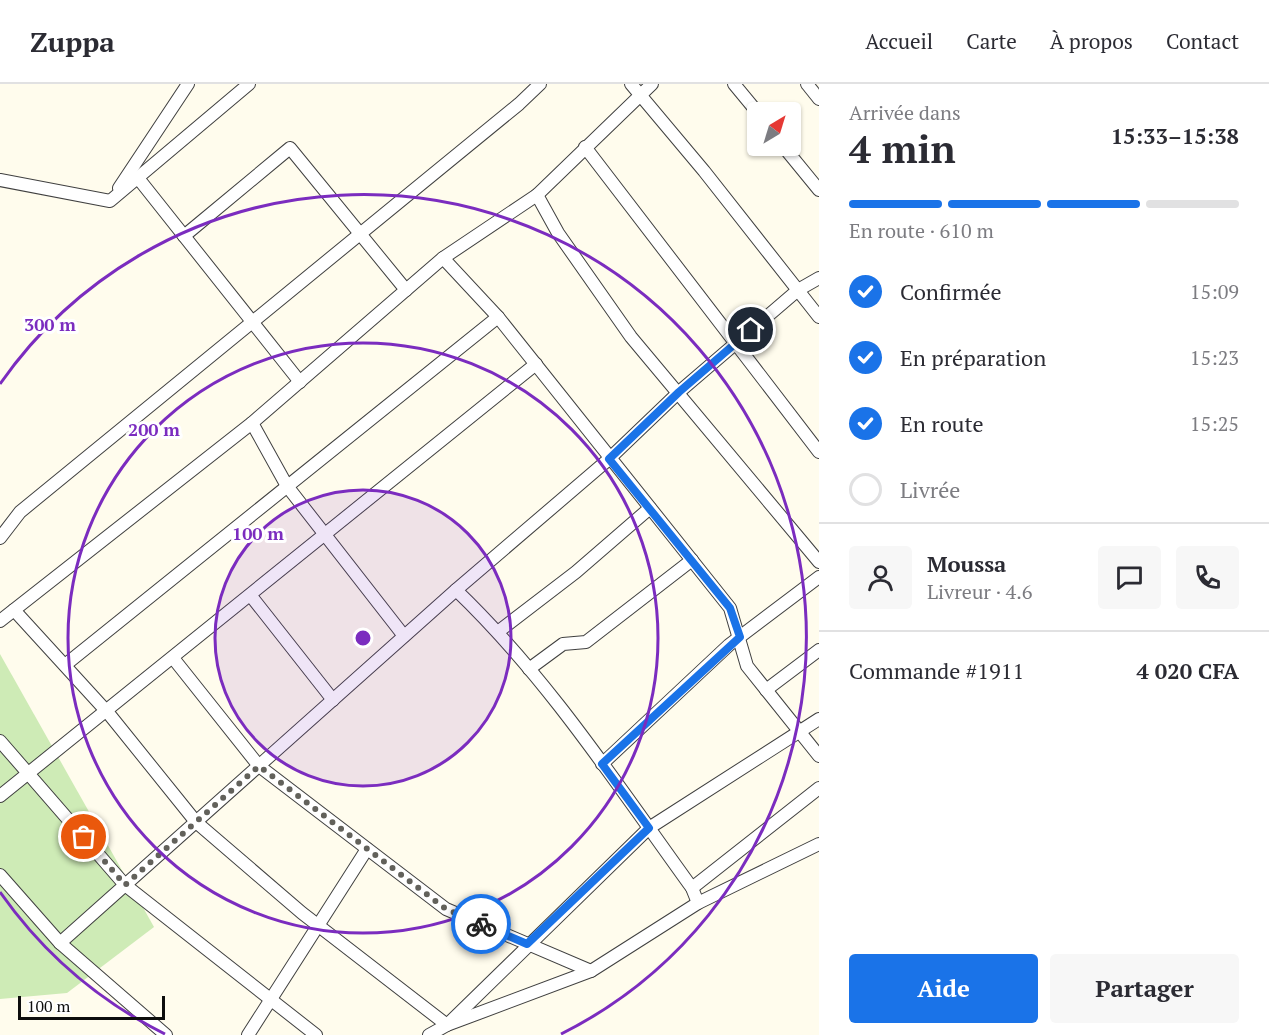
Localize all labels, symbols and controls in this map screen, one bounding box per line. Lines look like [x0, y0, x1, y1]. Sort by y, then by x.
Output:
text: Zuppa [30, 23, 115, 60]
text: Accueil [865, 27, 933, 55]
text: Carte [966, 27, 1017, 55]
text: À propos [1050, 27, 1133, 55]
text: Contact [1166, 27, 1239, 55]
text: Arrivée dans [849, 99, 961, 126]
north arrow [747, 102, 801, 156]
map controls [747, 102, 801, 156]
text: 15:33–15:38 [1111, 121, 1239, 150]
text: 4 min [849, 122, 956, 174]
text: En route · 610 m [849, 217, 994, 244]
icon: check [849, 275, 882, 308]
text: Confirmée [900, 277, 1002, 306]
text: 15:09 [1190, 278, 1239, 305]
pin [725, 304, 776, 355]
text: 300 m [24, 312, 76, 336]
icon: home [734, 313, 767, 346]
icon: check [849, 341, 882, 374]
text: En préparation [900, 343, 1046, 372]
text: 15:23 [1190, 344, 1239, 371]
icon: check [849, 407, 882, 440]
text: En route [900, 409, 984, 438]
text: 15:25 [1190, 410, 1239, 437]
text: 200 m [128, 417, 180, 441]
text: Livrée [900, 475, 960, 504]
text: 100 m [232, 521, 284, 545]
button: person [849, 546, 912, 609]
button: chat [1098, 546, 1161, 609]
button: phone [1176, 546, 1239, 609]
text: Moussa [927, 549, 1006, 578]
text: Livreur · 4.6 [927, 578, 1032, 605]
centre of rings [353, 628, 373, 648]
text: Commande #1911 [849, 656, 1024, 685]
text: 4 020 CFA [1136, 656, 1239, 685]
pin [58, 811, 109, 862]
icon: bag [67, 820, 100, 853]
courier [451, 894, 511, 954]
icon: bike [465, 908, 498, 941]
button: Aide [849, 954, 1038, 1023]
button: Partager [1050, 954, 1239, 1023]
scale bar [18, 993, 165, 1020]
text: 100 m [27, 995, 70, 1017]

